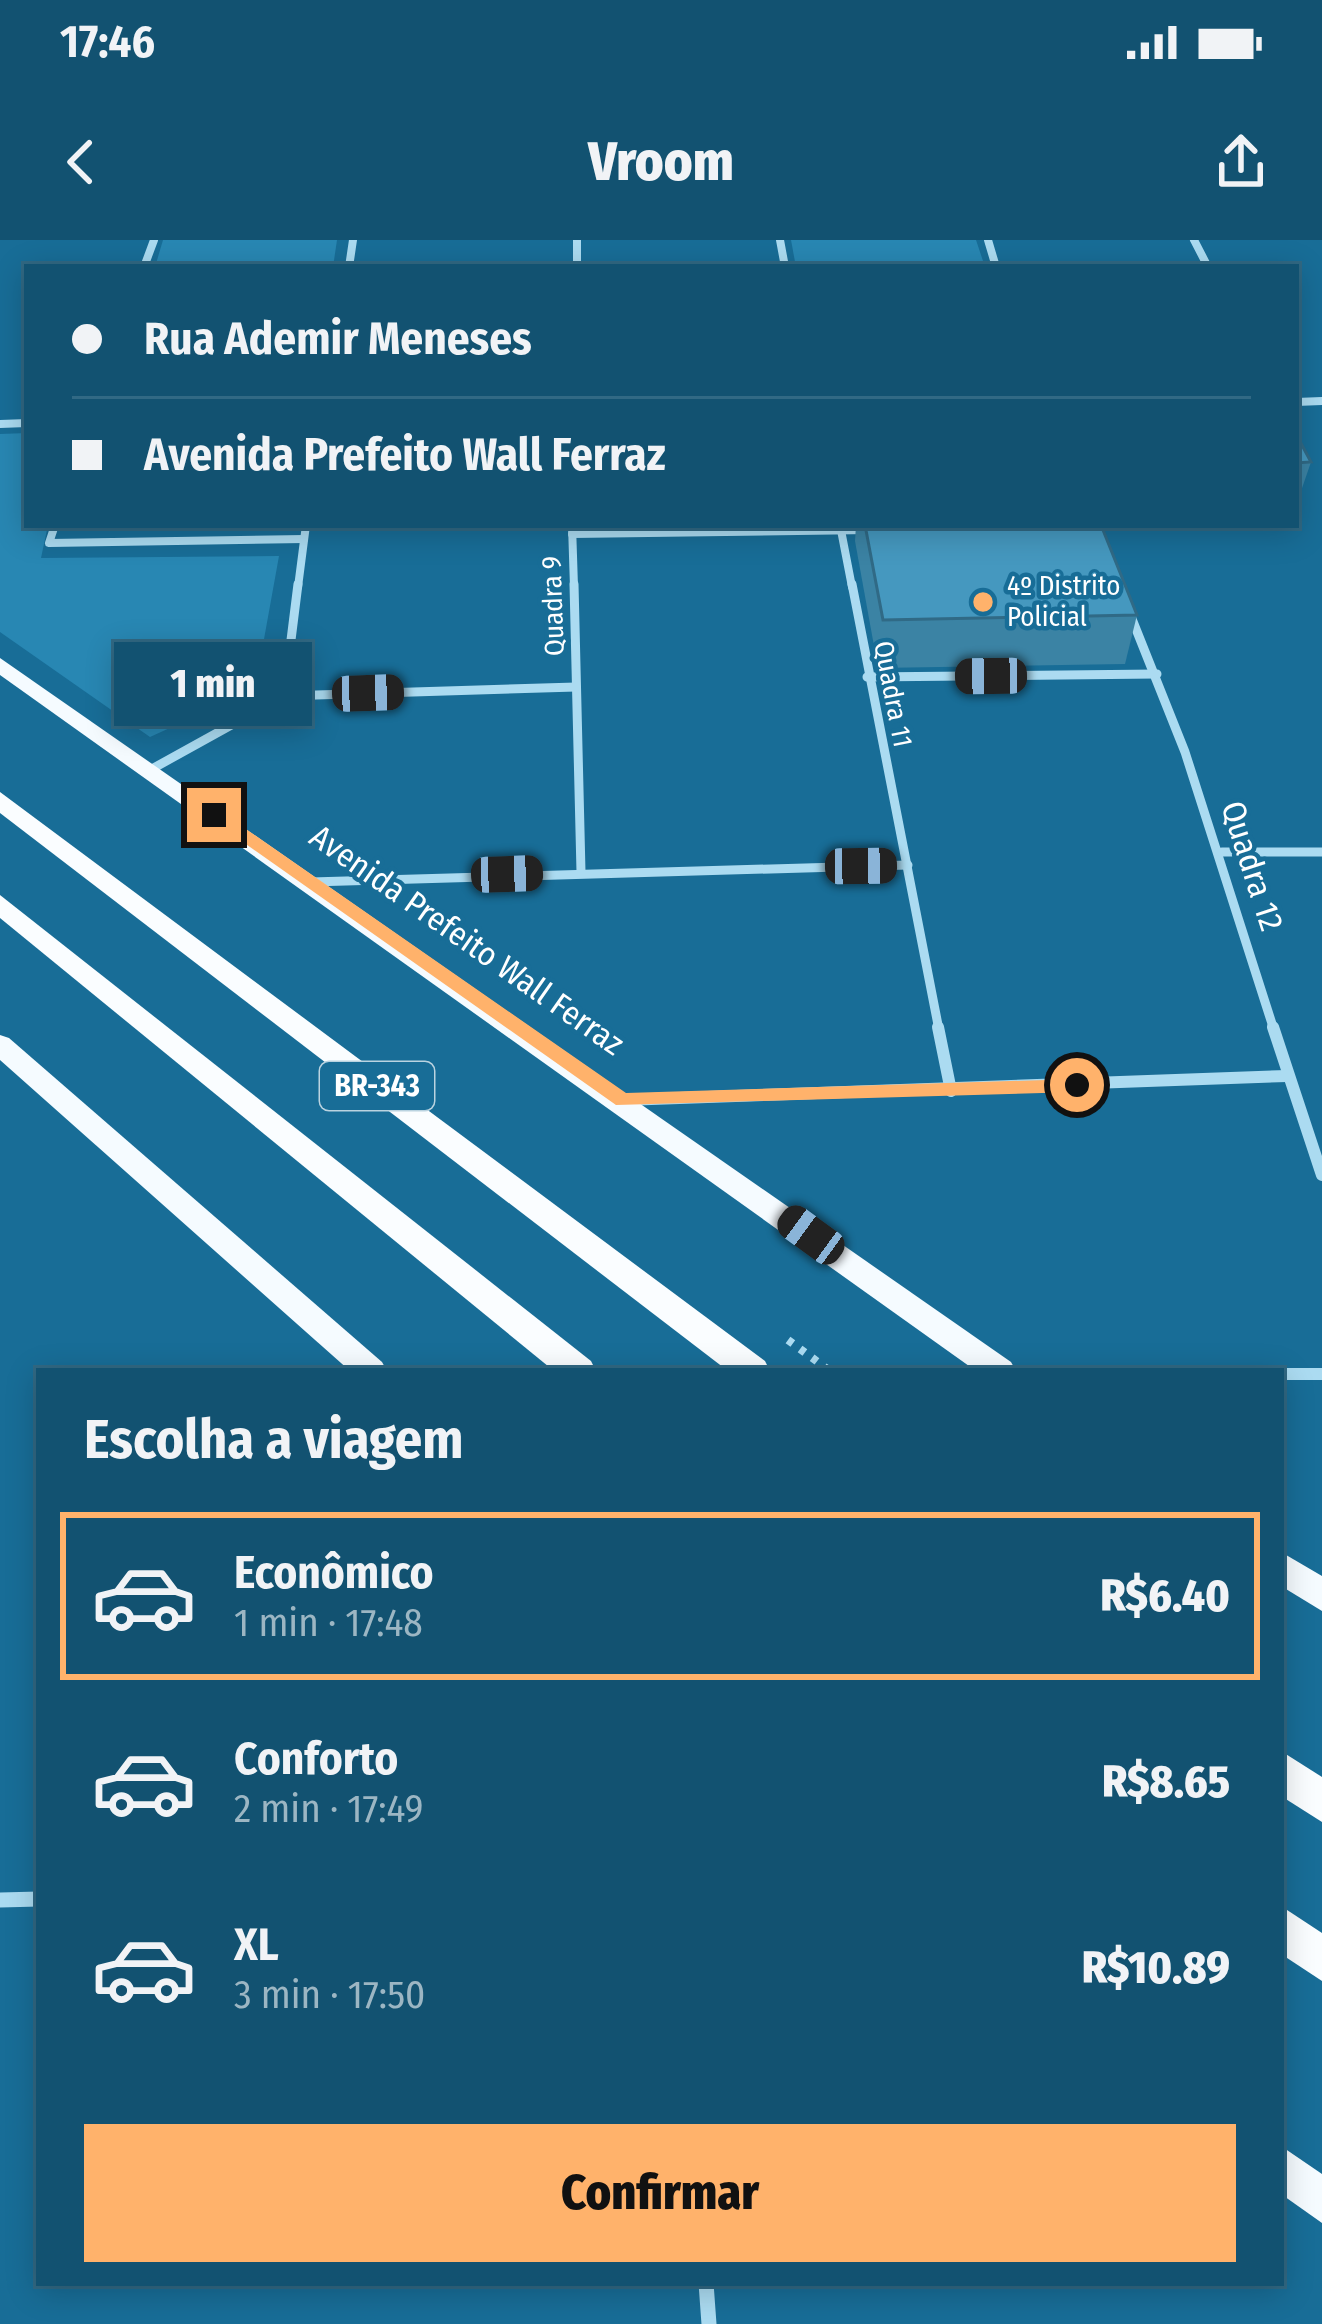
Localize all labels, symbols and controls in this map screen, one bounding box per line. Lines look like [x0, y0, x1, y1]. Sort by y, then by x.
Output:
text: 17:46 [60, 15, 155, 69]
icon: back [48, 129, 114, 195]
icon: share [1208, 129, 1274, 195]
text: Vroom [588, 130, 734, 194]
text: Rua Ademir Meneses [144, 312, 532, 366]
text: Avenida Prefeito Wall Ferraz [144, 428, 666, 482]
street label: Quadra 9 [535, 555, 571, 657]
place label: 4º Distrito Policial [1007, 570, 1120, 633]
marker: 4º Distrito Policial [970, 589, 996, 615]
street label: Quadra 11 [867, 638, 919, 750]
callout: 1 min [115, 641, 313, 725]
car [955, 657, 1027, 695]
text: 1 min [171, 661, 255, 707]
car [331, 674, 405, 712]
route end [187, 788, 241, 842]
street label: Quadra 12 [1212, 796, 1292, 936]
street label: Avenida Prefeito Wall Ferraz [302, 816, 632, 1064]
car [825, 847, 897, 885]
car [470, 855, 544, 893]
route start [1050, 1058, 1104, 1112]
road number: BR-343 [320, 1062, 434, 1110]
car [771, 1199, 851, 1271]
text: Escolha a viagem [84, 1408, 463, 1472]
icon: car [90, 1542, 198, 1650]
text: Econômico [234, 1546, 434, 1600]
text: R$6.40 [1100, 1569, 1230, 1623]
text: 1 min · 17:48 [234, 1600, 423, 1646]
icon: car [90, 1728, 198, 1836]
text: Conforto [234, 1732, 398, 1786]
text: R$8.65 [1102, 1755, 1230, 1809]
text: 2 min · 17:49 [234, 1786, 424, 1832]
icon: car [90, 1914, 198, 2022]
text: XL [234, 1918, 279, 1972]
text: R$10.89 [1082, 1941, 1230, 1995]
text: 3 min · 17:50 [234, 1972, 425, 2018]
button: Confirmar [84, 2124, 1236, 2262]

